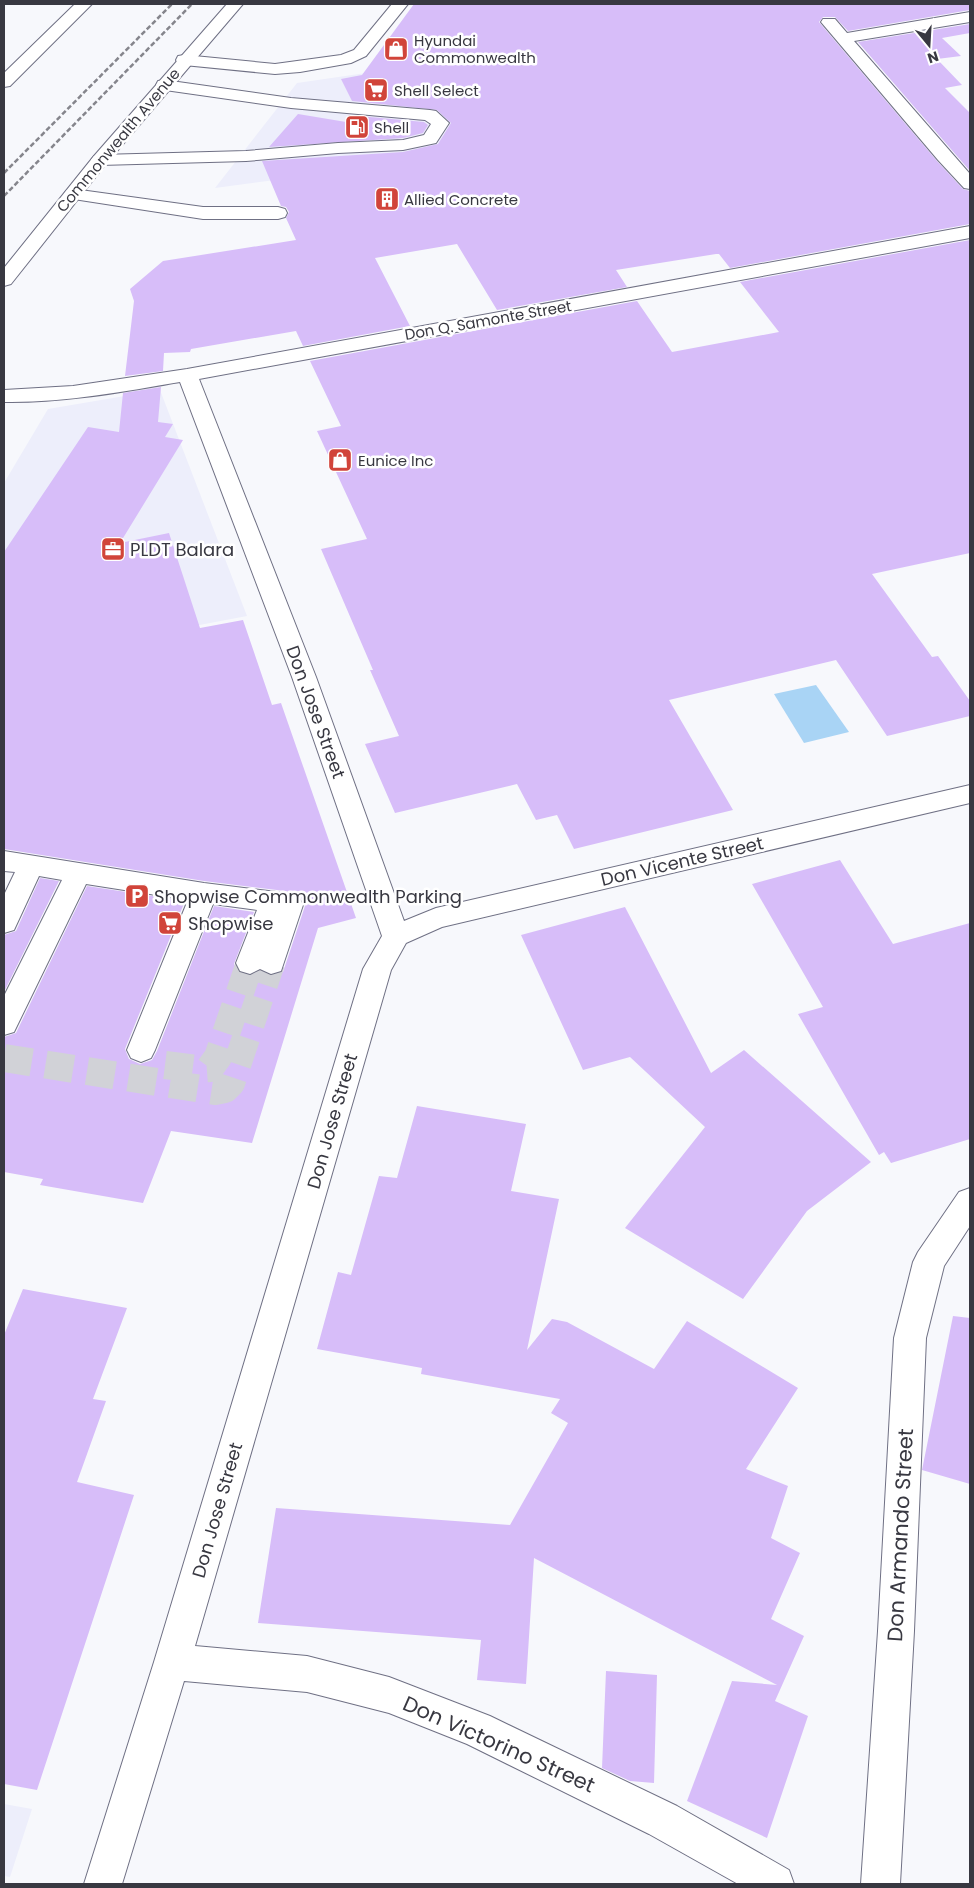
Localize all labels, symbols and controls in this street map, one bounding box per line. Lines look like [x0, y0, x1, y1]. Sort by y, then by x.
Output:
north arrow [904, 20, 954, 70]
place label: Hyundai Commonwealth [414, 30, 536, 68]
shop icon: Hyundai Commonwealth [383, 36, 409, 62]
text: N [925, 46, 941, 69]
street label: Commonwealth Avenue [51, 63, 185, 217]
supermarket icon: Shell Select [363, 77, 389, 103]
place label: Shell Select [394, 80, 479, 101]
fuel station icon: Shell [344, 114, 370, 140]
place label: Shell [374, 117, 409, 138]
building icon: Allied Concrete [374, 186, 400, 212]
place label: Allied Concrete [404, 189, 518, 210]
street label: Don Q. Samonte Street [403, 295, 573, 345]
shop icon: Eunice Inc [327, 447, 353, 473]
place label: Eunice Inc [358, 450, 433, 471]
office icon: PLDT Balara [100, 536, 126, 562]
place label: PLDT Balara [130, 537, 234, 562]
street label: Don Jose Street [280, 642, 352, 782]
street label: Don Vicente Street [598, 830, 766, 892]
parking icon: Shopwise Commonwealth Parking [124, 883, 150, 909]
place label: Shopwise Commonwealth Parking [154, 884, 462, 909]
supermarket icon: Shopwise [157, 910, 183, 936]
place label: Shopwise [188, 911, 274, 936]
street label: Don Jose Street [301, 1050, 363, 1192]
street label: Don Armando Street [880, 1428, 920, 1642]
street label: Don Jose Street [186, 1439, 248, 1581]
street label: Don Victorino Street [398, 1689, 600, 1799]

